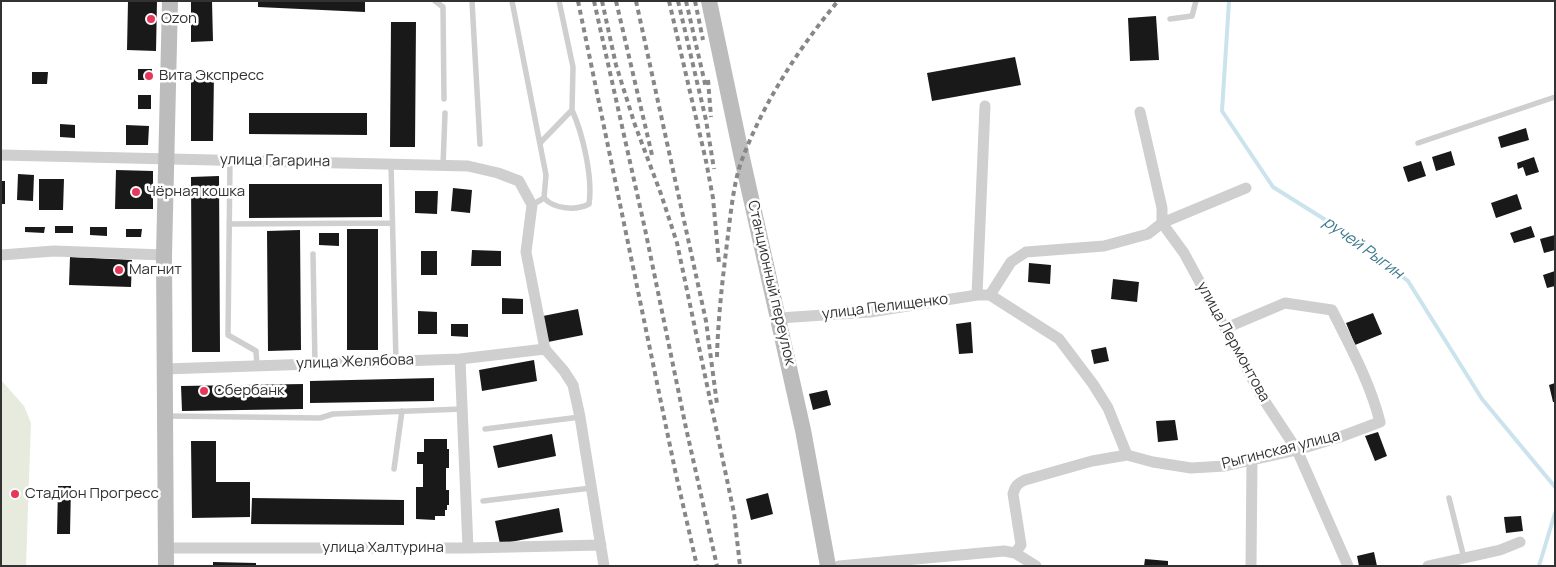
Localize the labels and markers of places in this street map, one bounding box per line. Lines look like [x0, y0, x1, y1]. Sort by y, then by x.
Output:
place label: Ozon [161, 10, 197, 28]
marker: Ozon [145, 13, 157, 25]
place label: Вита Экспресс [159, 67, 264, 85]
marker: Вита Экспресс [143, 70, 155, 82]
place label: Чёрная кошка [146, 183, 245, 201]
marker: Чёрная кошка [130, 186, 142, 198]
place label: Магнит [129, 261, 182, 279]
marker: Магнит [113, 264, 125, 276]
place label: Сбербанк [214, 382, 285, 400]
marker: Сбербанк [198, 385, 210, 397]
place label: Стадион Прогресс [25, 485, 159, 503]
marker: Стадион Прогресс [9, 488, 21, 500]

